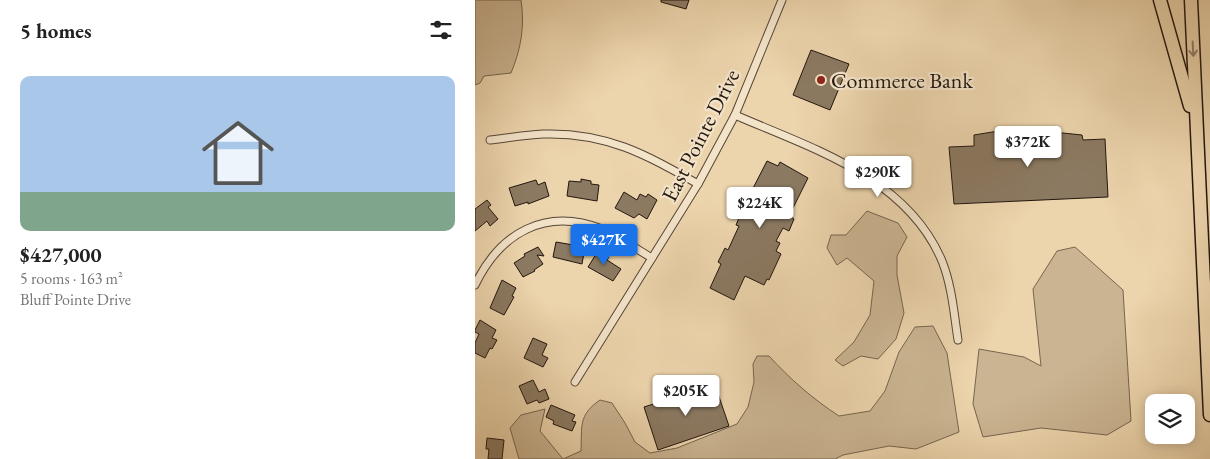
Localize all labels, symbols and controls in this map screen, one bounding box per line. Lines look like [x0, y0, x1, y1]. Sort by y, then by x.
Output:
icon: filters [427, 16, 455, 44]
text: 5 homes [20, 17, 92, 44]
one-way arrow [1188, 40, 1197, 56]
street label: East Pointe Drive [655, 64, 746, 206]
place label: Commerce Bank [831, 66, 973, 95]
marker: Commerce Bank [815, 74, 827, 86]
icon: home [193, 108, 283, 198]
pin: $372K [993, 126, 1063, 168]
text: $372K [1006, 131, 1050, 152]
pin: $290K [843, 156, 913, 198]
text: $290K [856, 161, 900, 182]
pin: $224K [725, 186, 795, 229]
text: $224K [738, 192, 782, 213]
pin: $427K [569, 224, 639, 266]
text: $427K [582, 229, 626, 250]
text: $427,000 [20, 241, 102, 268]
text: 5 rooms · 163 m² [20, 268, 123, 289]
text: Bluff Pointe Drive [20, 289, 131, 310]
pin: $205K [651, 374, 721, 417]
text: $205K [664, 380, 708, 401]
map controls [1145, 394, 1195, 444]
button: layers [1145, 394, 1195, 444]

